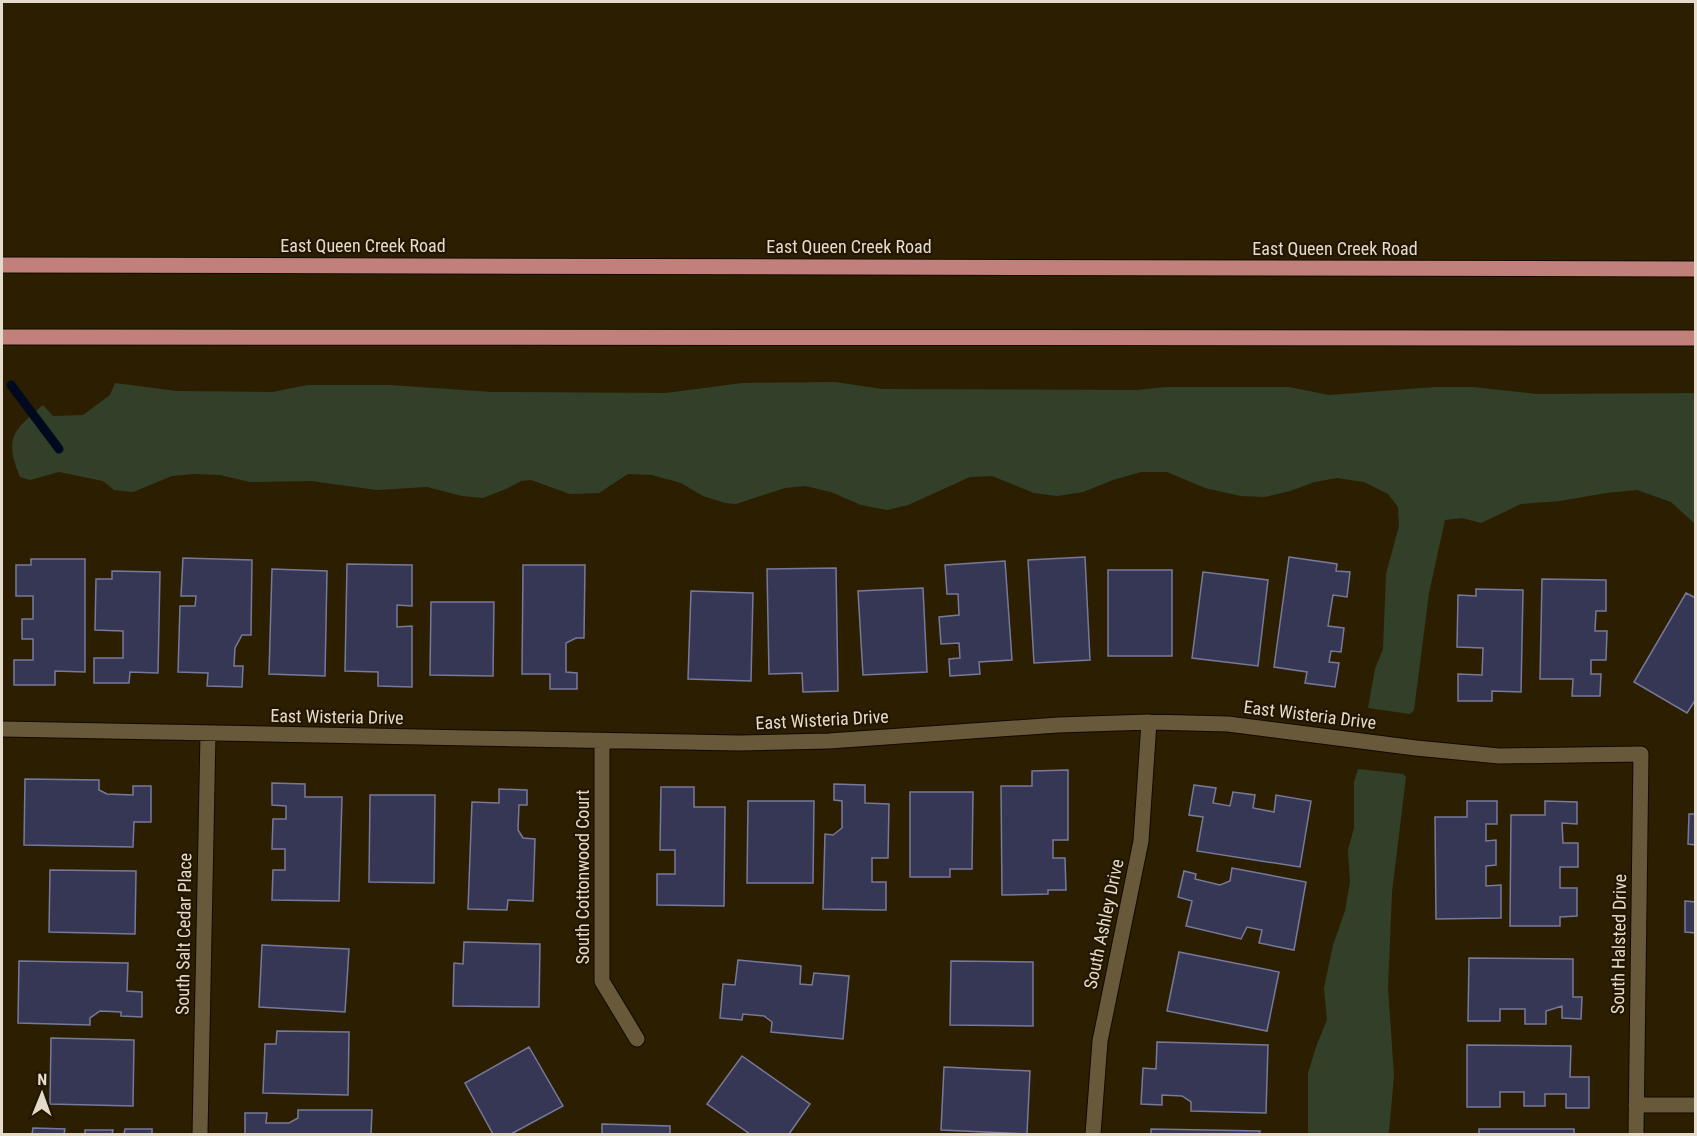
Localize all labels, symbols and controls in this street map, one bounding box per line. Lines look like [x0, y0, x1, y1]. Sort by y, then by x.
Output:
street label: East Queen Creek Road [280, 235, 446, 256]
street label: East Queen Creek Road [766, 236, 932, 257]
street label: East Queen Creek Road [1252, 238, 1418, 259]
street label: East Wisteria Drive [1243, 696, 1378, 733]
street label: East Wisteria Drive [270, 705, 404, 728]
street label: East Wisteria Drive [755, 706, 889, 733]
street label: South Cottonwood Court [572, 790, 593, 964]
street label: South Salt Cedar Place [172, 853, 195, 1015]
street label: South Ashley Drive [1079, 857, 1128, 991]
street label: South Halsted Drive [1607, 874, 1630, 1014]
north arrow [12, 1064, 72, 1124]
text: N [37, 1070, 47, 1089]

